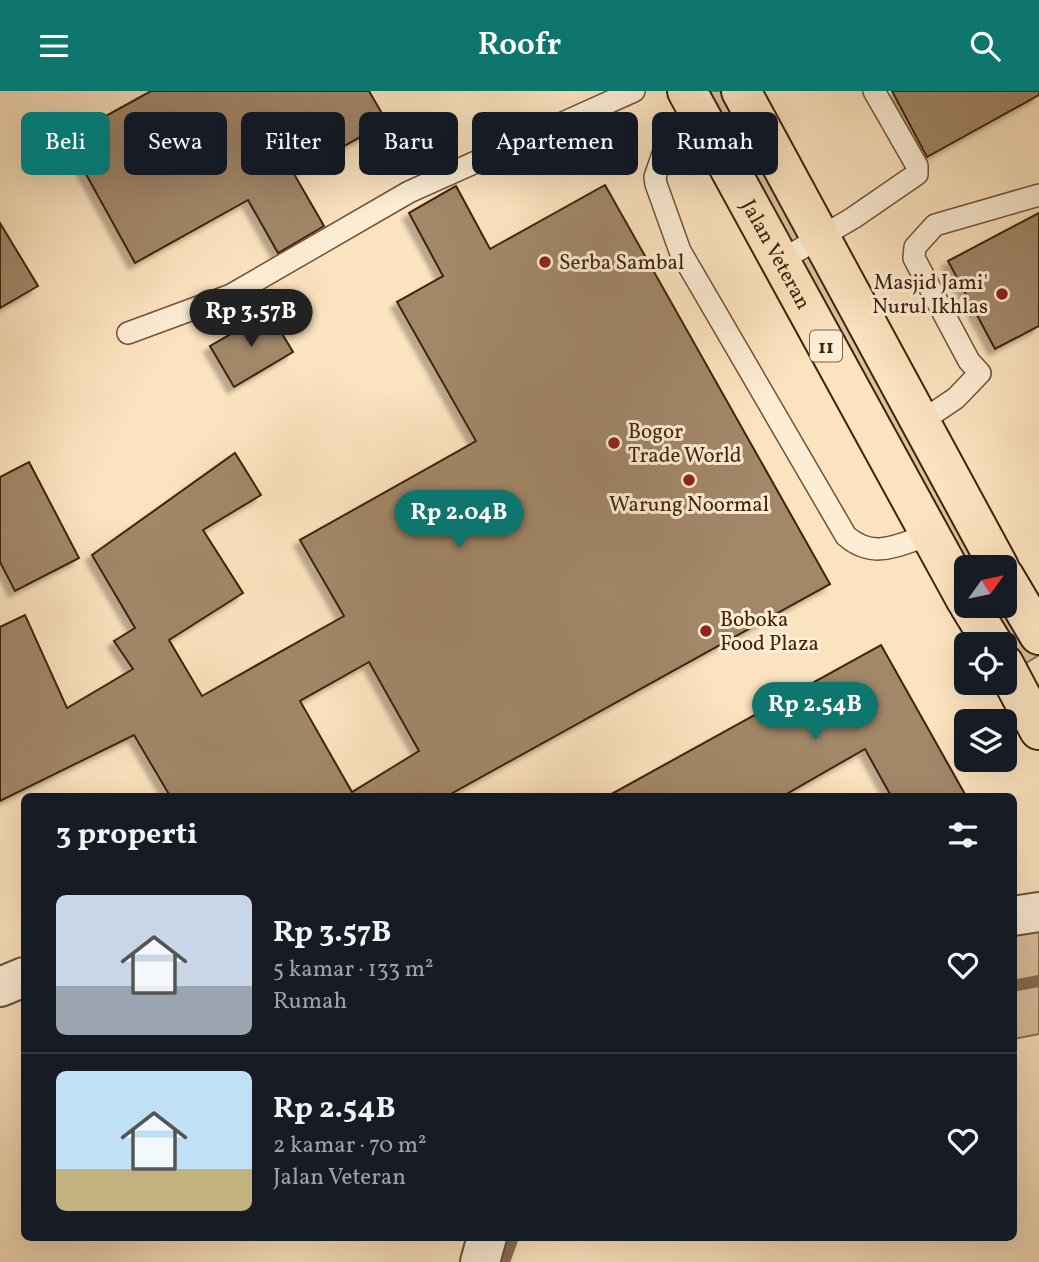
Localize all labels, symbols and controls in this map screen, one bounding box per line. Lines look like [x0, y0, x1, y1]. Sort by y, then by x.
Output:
text: Roofr [478, 24, 561, 68]
icon: menu [35, 27, 73, 65]
icon: search [966, 27, 1004, 65]
chip: Beli [21, 112, 110, 175]
chip: Sewa [124, 112, 227, 175]
chip: Filter [241, 112, 345, 175]
chip: Baru [359, 112, 458, 175]
chip: Apartemen [472, 112, 638, 175]
chip: Rumah [652, 112, 778, 175]
street label: Jalan Veteran [733, 195, 817, 315]
place label: Serba Sambal [559, 249, 684, 278]
marker: Serba Sambal [537, 254, 553, 270]
place label: Masjid Jami' Nurul Ikhlas [872, 269, 988, 322]
marker: Masjid Jami' Nurul Ikhlas [994, 286, 1010, 302]
pin: Rp 3.57B [179, 289, 323, 349]
text: Rp 3.57B [206, 296, 296, 328]
road number: 11 [810, 331, 842, 361]
place label: Bogor Trade World [628, 418, 742, 471]
marker: Bogor Trade World [606, 435, 622, 451]
marker: Warung Noormal [681, 472, 697, 488]
pin: Rp 2.04B [387, 491, 531, 550]
place label: Warung Noormal [609, 491, 769, 520]
text: Rp 2.04B [411, 497, 507, 529]
north arrow [954, 555, 1017, 618]
map controls [954, 555, 1017, 772]
place label: Boboka Food Plaza [720, 606, 819, 659]
marker: Boboka Food Plaza [698, 623, 714, 639]
button: locate [954, 632, 1017, 695]
pin: Rp 2.54B [743, 683, 887, 742]
text: Rp 2.54B [768, 689, 862, 721]
button: layers [954, 709, 1017, 772]
text: 3 properti [56, 814, 198, 856]
icon: filters [944, 816, 982, 854]
text: Rp 3.57B [273, 912, 391, 954]
icon: home [112, 923, 196, 1007]
icon: heart [944, 946, 982, 984]
text: 5 kamar · 133 m² [273, 954, 434, 986]
text: Rumah [273, 986, 347, 1018]
text: Rp 2.54B [273, 1088, 396, 1130]
icon: home [112, 1099, 196, 1183]
icon: heart [944, 1122, 982, 1160]
text: 2 kamar · 70 m² [273, 1130, 427, 1162]
text: Jalan Veteran [273, 1162, 406, 1194]

